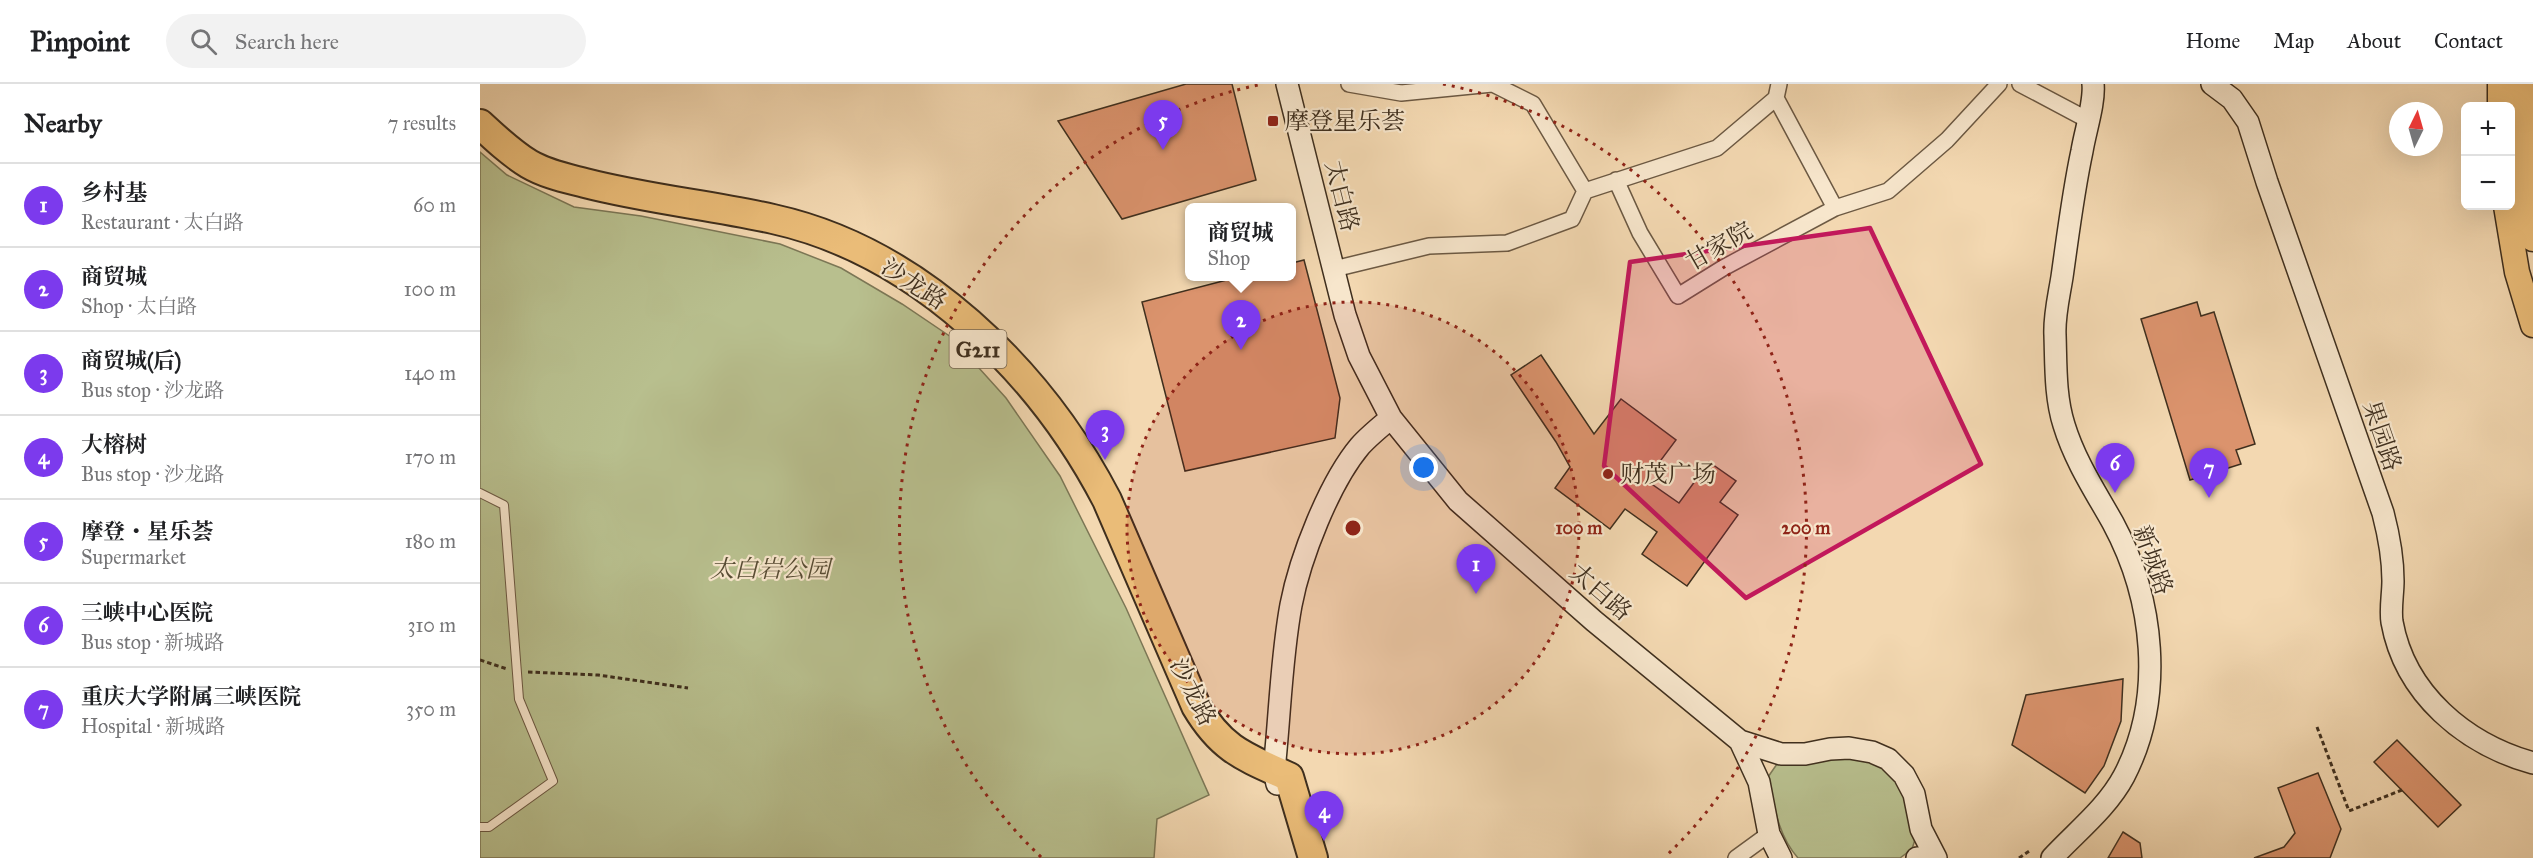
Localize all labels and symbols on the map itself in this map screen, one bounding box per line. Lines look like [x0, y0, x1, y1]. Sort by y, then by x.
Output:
pin: 5 [1144, 100, 1182, 150]
north arrow [2389, 102, 2443, 156]
place label: 摩登星乐荟 [1285, 106, 1405, 136]
marker: 摩登星乐荟 [1266, 114, 1280, 128]
street label: 太白路 [1319, 157, 1365, 235]
street label: 甘家院 [1680, 215, 1758, 277]
street label: 沙龙路 [876, 252, 952, 316]
pin: 2 [1222, 300, 1260, 350]
road number: G211 [950, 330, 1006, 368]
street label: 果园路 [2356, 397, 2408, 475]
pin: 3 [1086, 410, 1124, 460]
pin: 6 [2096, 444, 2134, 493]
pin: 7 [2190, 448, 2228, 498]
your location [1409, 453, 1438, 482]
place label: 财茂广场 [1620, 459, 1716, 489]
marker: 财茂广场 [1601, 467, 1615, 481]
text: 100 m [1556, 517, 1603, 539]
text: 200 m [1782, 517, 1831, 539]
centre of rings [1343, 518, 1363, 538]
street label: 新城路 [2127, 521, 2179, 599]
pin: 1 [1456, 544, 1496, 594]
park label: 太白岩公园 [710, 554, 834, 584]
street label: 太白路 [1564, 557, 1638, 627]
street label: 沙龙路 [1163, 653, 1223, 731]
pin: 4 [1304, 792, 1344, 841]

